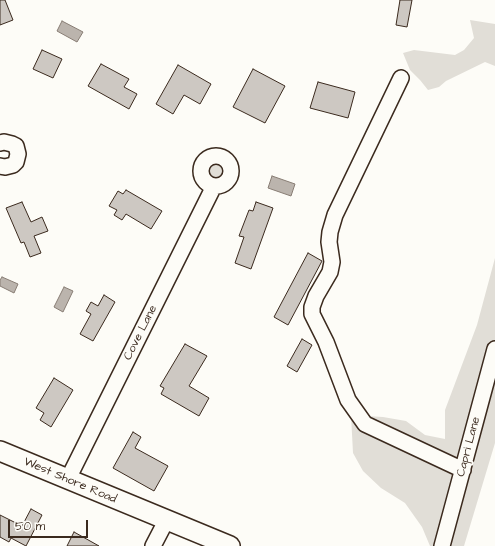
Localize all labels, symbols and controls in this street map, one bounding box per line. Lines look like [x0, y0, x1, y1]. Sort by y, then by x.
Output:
street label: Cove Lane [121, 303, 161, 363]
street label: Capri Lane [454, 415, 484, 479]
street label: West Shore Road [21, 455, 119, 507]
scale bar [10, 512, 90, 538]
text: 50 m [15, 518, 45, 535]

